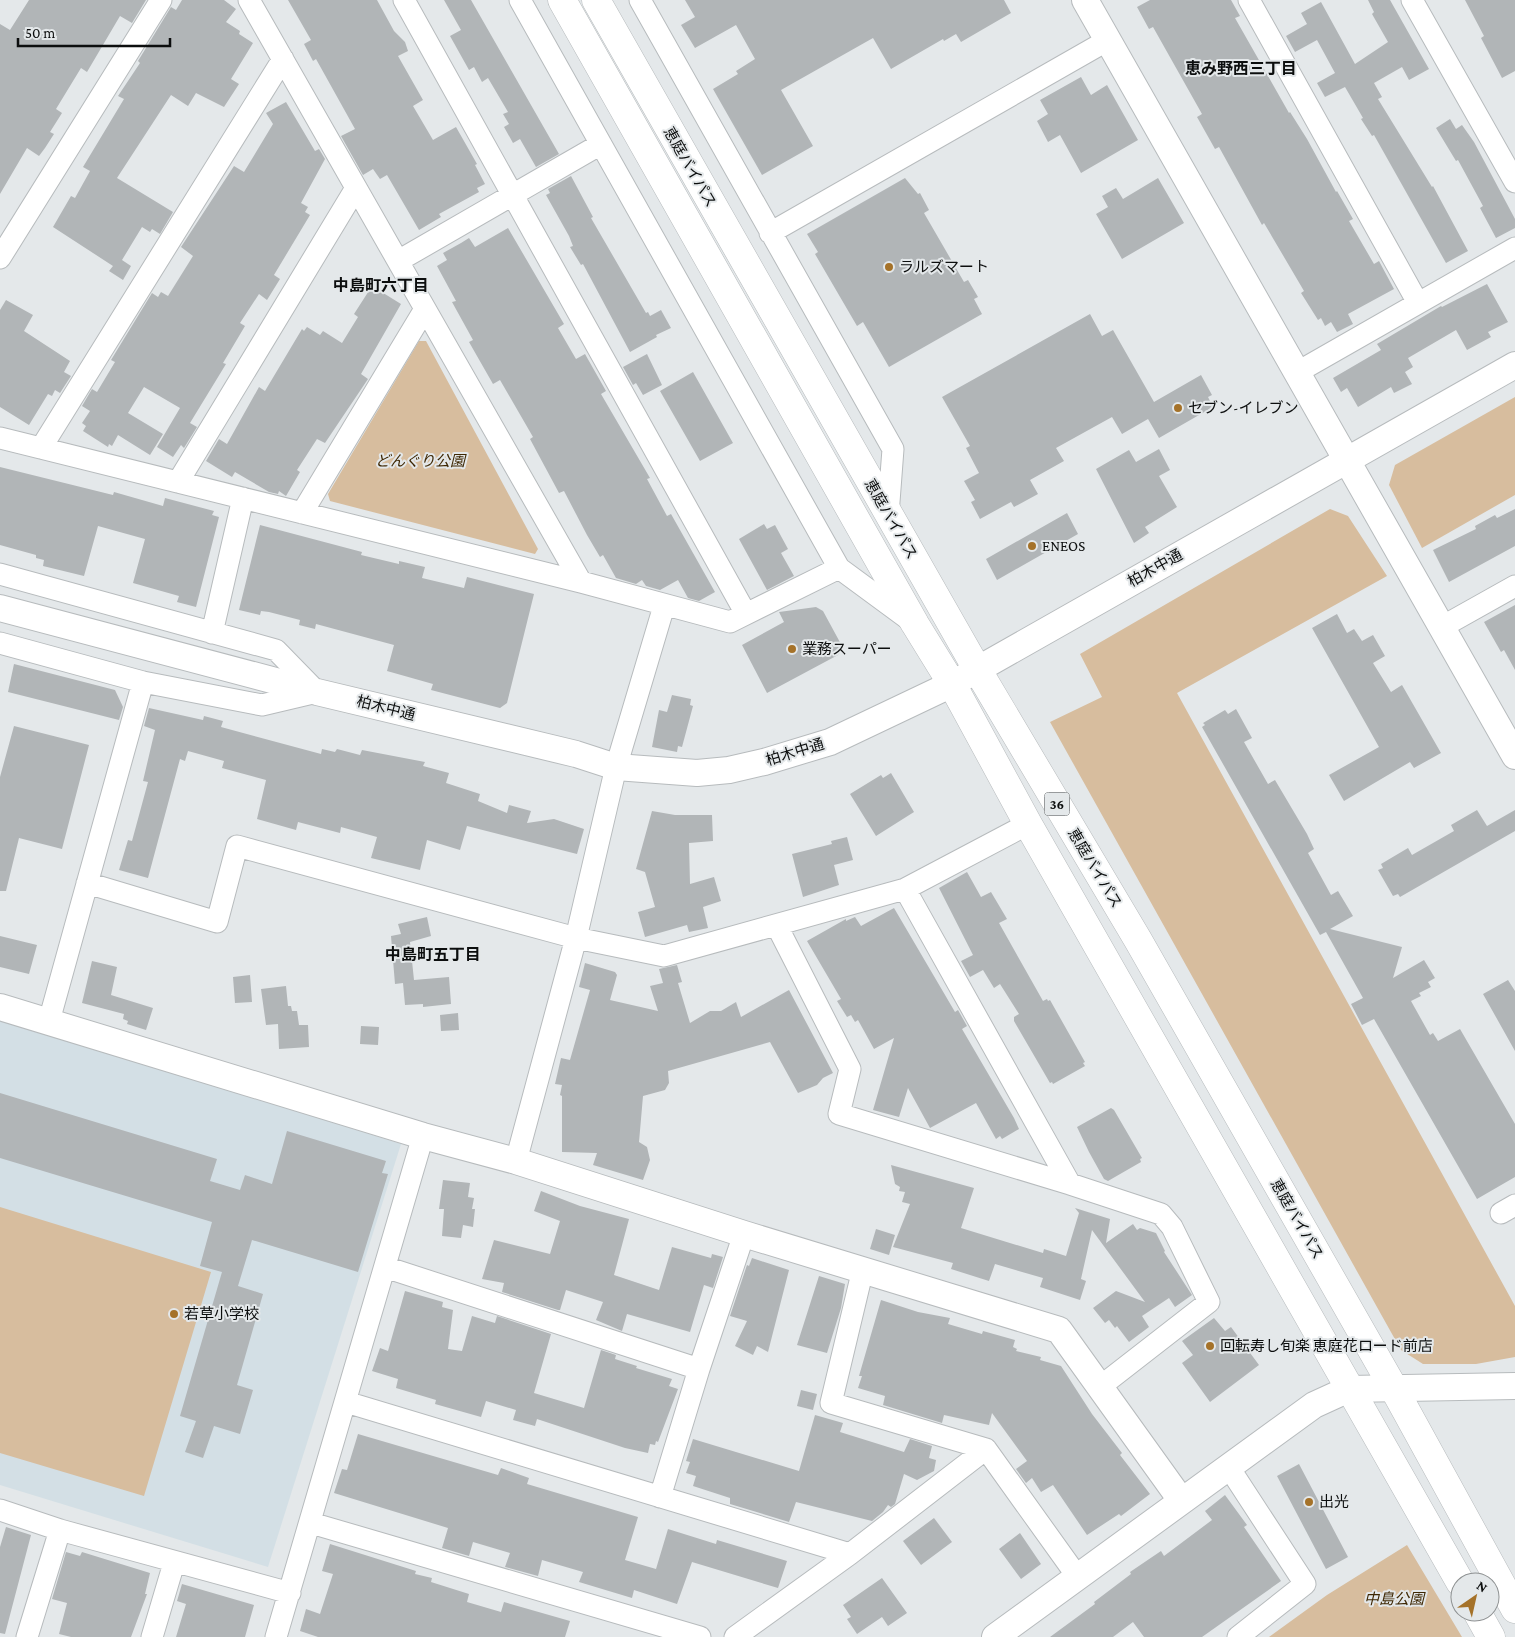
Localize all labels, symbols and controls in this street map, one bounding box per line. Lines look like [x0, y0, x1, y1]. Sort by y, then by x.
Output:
scale bar [18, 15, 170, 47]
text: 50 m [25, 25, 55, 41]
district label: 恵み野西三丁目 [1185, 60, 1297, 77]
street label: 恵庭バイパス [661, 124, 719, 210]
place label: ラルズマート [899, 259, 989, 275]
marker: ラルズマート [883, 261, 895, 273]
district label: 中島町六丁目 [333, 277, 429, 294]
place label: セブン-イレブン [1188, 400, 1298, 416]
marker: セブン-イレブン [1172, 402, 1184, 414]
park label: どんぐり公園 [375, 453, 467, 469]
street label: 恵庭バイパス [862, 476, 920, 562]
place label: ENEOS [1042, 538, 1085, 554]
marker: ENEOS [1026, 540, 1038, 552]
street label: 柏木中通 [1125, 546, 1185, 590]
place label: 業務スーパー [802, 641, 892, 657]
marker: 業務スーパー [786, 643, 798, 655]
street label: 柏木中通 [355, 693, 417, 723]
street label: 柏木中通 [764, 736, 826, 768]
road number: 36 [1044, 792, 1070, 816]
street label: 恵庭バイパス [1065, 825, 1125, 911]
district label: 中島町五丁目 [385, 946, 481, 963]
street label: 恵庭バイパス [1268, 1176, 1326, 1262]
place label: 若草小学校 [184, 1306, 259, 1322]
marker: 若草小学校 [168, 1308, 180, 1320]
place label: 回転寿し旬楽 恵庭花ロード前店 [1220, 1338, 1433, 1354]
marker: 回転寿し旬楽 恵庭花ロード前店 [1204, 1340, 1216, 1352]
place label: 出光 [1319, 1494, 1349, 1510]
marker: 出光 [1303, 1496, 1315, 1508]
north arrow [1450, 1572, 1500, 1622]
text: N [1474, 1577, 1491, 1596]
park label: 中島公園 [1364, 1591, 1426, 1607]

